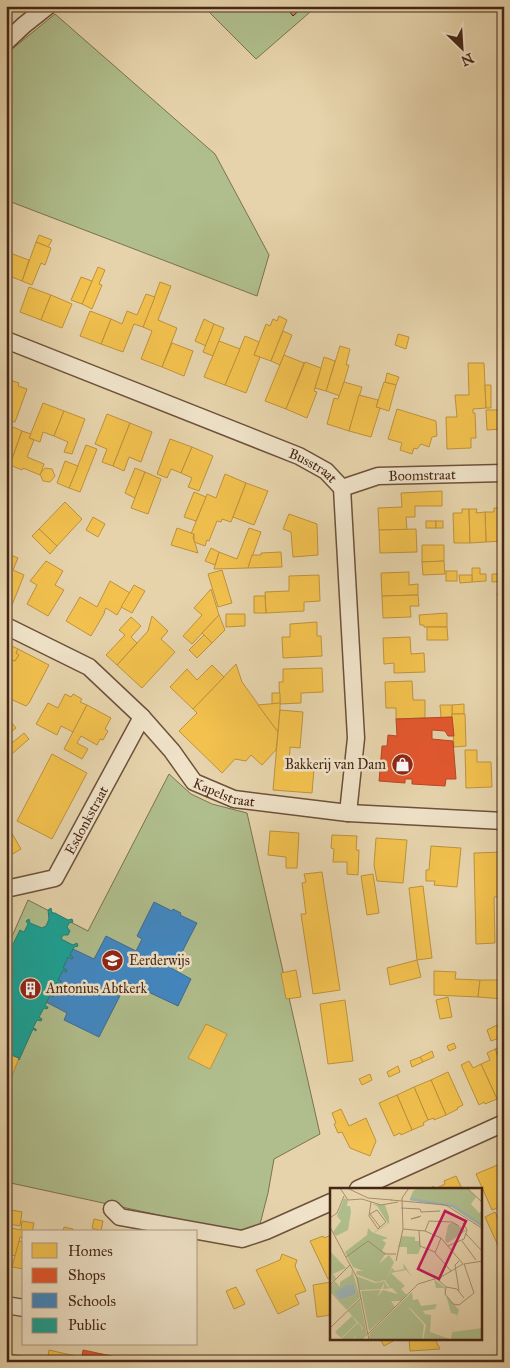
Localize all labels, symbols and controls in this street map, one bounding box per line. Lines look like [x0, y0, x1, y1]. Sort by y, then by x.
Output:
north arrow [438, 22, 488, 72]
text: N [458, 49, 476, 70]
street label: Busstraat [286, 444, 341, 486]
street label: Boomstraat [388, 466, 456, 484]
shop icon: Bakkerij van Dam [390, 752, 414, 776]
place label: Bakkerij van Dam [285, 756, 386, 773]
street label: Kapelstraat [191, 774, 256, 810]
street label: Esdonkstraat [61, 783, 112, 857]
school or university icon: Eerderwijs [101, 948, 125, 972]
place label: Eerderwijs [129, 952, 190, 969]
building icon: Antonius Abtkerk [18, 976, 42, 1000]
place label: Antonius Abtkerk [45, 980, 147, 997]
inset map [330, 1188, 482, 1340]
legend [22, 1230, 198, 1346]
text: Homes [68, 1242, 113, 1260]
text: Shops [68, 1266, 106, 1284]
text: Schools [68, 1292, 116, 1310]
text: Public [68, 1316, 106, 1334]

